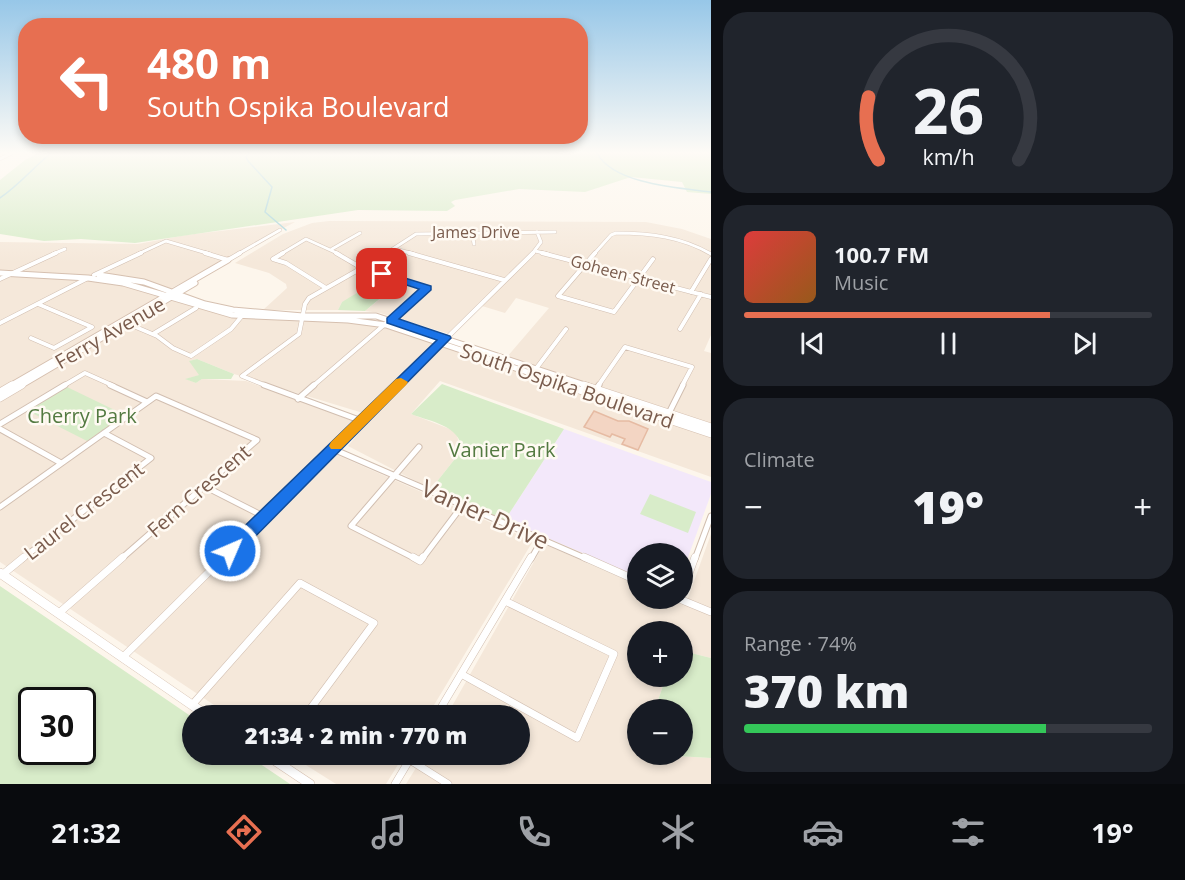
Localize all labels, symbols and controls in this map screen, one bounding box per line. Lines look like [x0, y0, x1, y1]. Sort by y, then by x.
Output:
text: 480 m [147, 34, 271, 91]
icon: left [48, 42, 126, 120]
text: 26 [912, 67, 984, 152]
text: South Ospika Boulevard [147, 88, 449, 125]
text: km/h [922, 142, 974, 171]
street label: James Drive [430, 221, 520, 243]
text: 100.7 FM [834, 239, 929, 269]
pin [356, 248, 407, 299]
street label: Goheen Street [568, 249, 678, 299]
icon: arrive [365, 257, 398, 290]
text: Music [834, 269, 888, 296]
street label: Ferry Avenue [50, 290, 170, 375]
icon: previous [796, 327, 829, 360]
icon: pause [932, 327, 965, 360]
icon: next [1068, 327, 1101, 360]
street label: South Ospika Boulevard [457, 336, 677, 435]
park label: Cherry Park [27, 402, 137, 429]
park label: Vanier Park [449, 436, 556, 463]
street label: Fern Crescent [141, 438, 256, 543]
text: Climate [744, 446, 815, 473]
street label: Laurel Crescent [18, 455, 149, 566]
street label: Vanier Drive [416, 471, 555, 557]
text: 19° [912, 476, 984, 537]
text: − [744, 484, 763, 529]
text: + [1133, 484, 1152, 529]
position arrow [198, 519, 262, 583]
map controls [627, 543, 693, 765]
button: layers [627, 543, 693, 609]
button: + [627, 621, 693, 687]
text: Range · 74% [744, 630, 857, 657]
text: 370 km [744, 660, 909, 721]
speed limit sign: 30 [18, 687, 96, 765]
button: − [627, 699, 693, 765]
text: 21:34 · 2 min · 770 m [245, 720, 467, 750]
icon: directions [223, 811, 265, 853]
icon: music [368, 811, 410, 853]
icon: phone [513, 811, 555, 853]
icon: climate [657, 811, 699, 853]
icon: car [802, 811, 844, 853]
icon: filters [947, 811, 989, 853]
text: 21:32 [51, 814, 121, 851]
text: 19° [1091, 814, 1134, 851]

